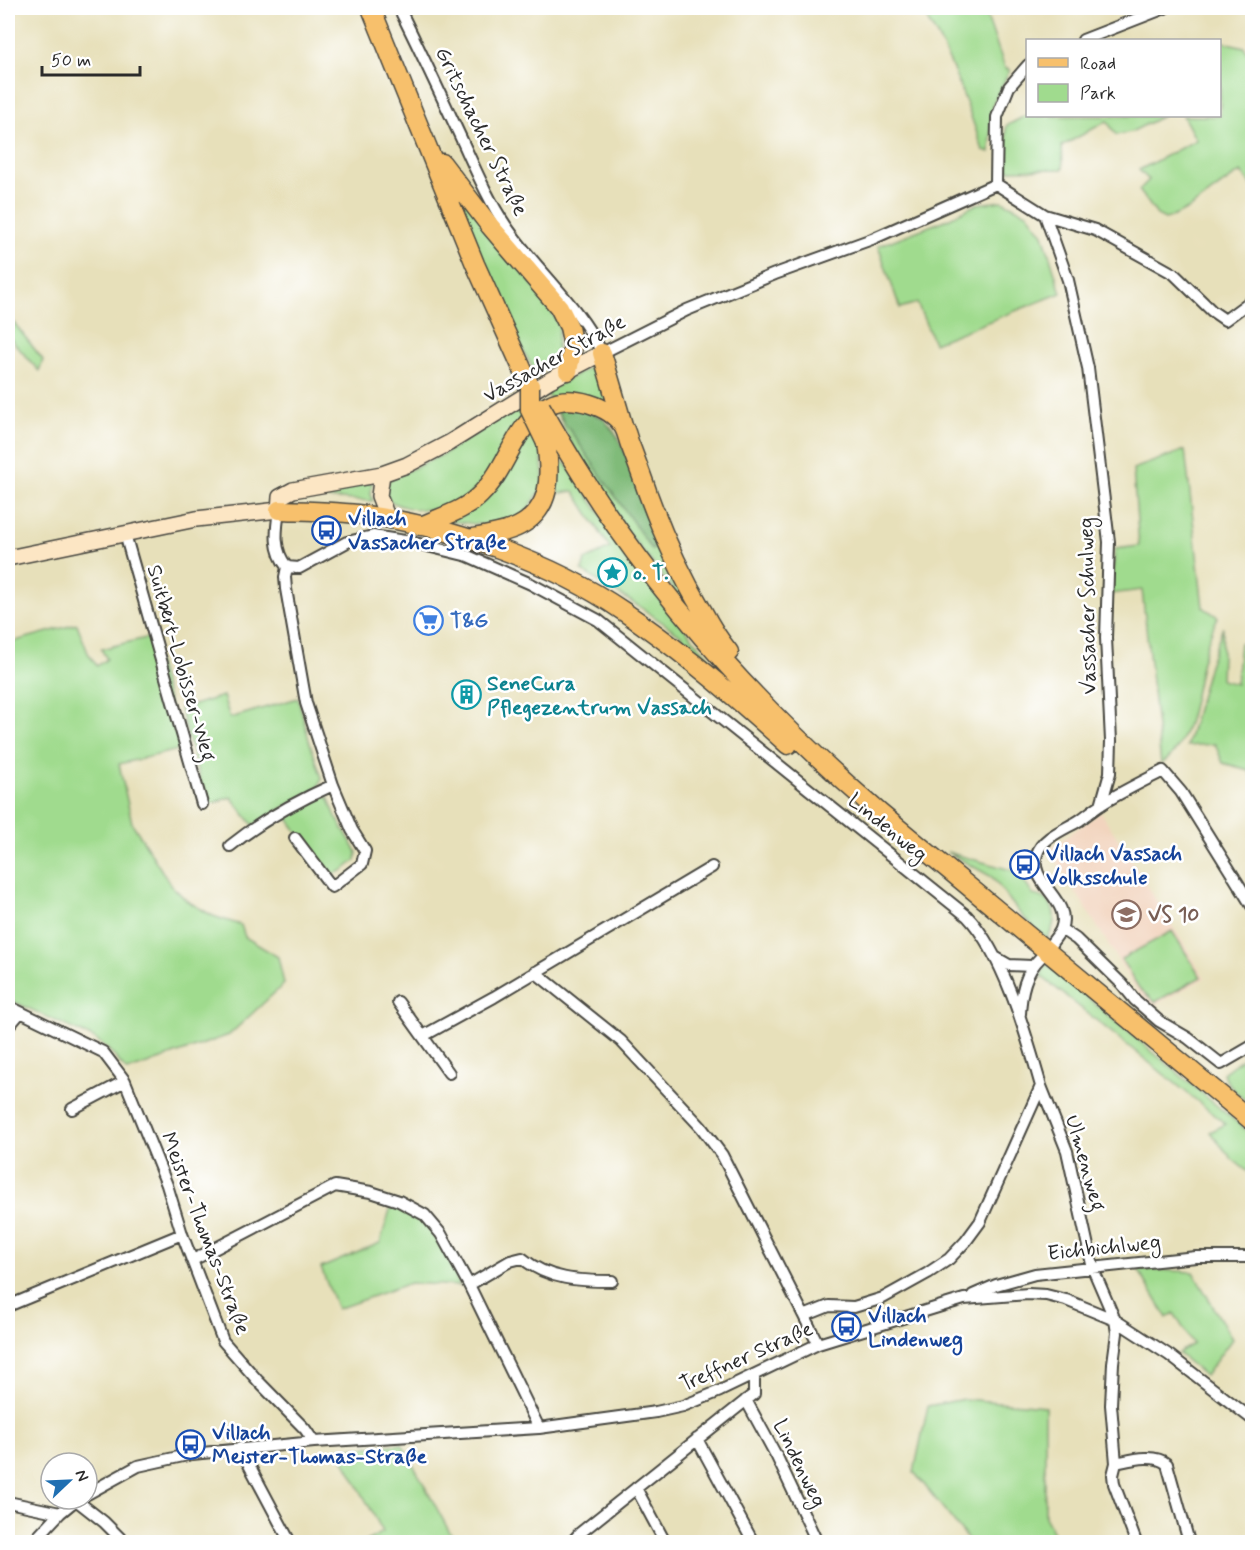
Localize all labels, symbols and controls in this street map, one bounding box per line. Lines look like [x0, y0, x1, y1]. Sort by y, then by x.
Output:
scale bar [42, 39, 140, 77]
legend [1026, 39, 1221, 117]
street label: Gritschacher Straße [428, 42, 534, 221]
text: 50 m [51, 49, 91, 73]
text: Road [1080, 52, 1116, 76]
text: Park [1080, 82, 1116, 106]
street label: Vassacher Straße [478, 308, 631, 410]
place label: Villach Vassacher Straße [348, 505, 508, 557]
bus stop icon: Villach Vassacher Straße [311, 514, 343, 546]
street label: Vassacher Schulweg [1072, 517, 1105, 695]
place icon: o. T. [596, 556, 628, 588]
place label: o. T. [633, 559, 669, 587]
street label: Suitbert-Lobisser-Weg [138, 562, 223, 765]
supermarket icon: T&G [413, 604, 445, 636]
place label: T&G [450, 607, 488, 635]
place label: SeneCura Pflegezentrum Vassach [487, 670, 712, 722]
building icon: SeneCura Pflegezentrum Vassach [450, 679, 482, 711]
street label: Lindenweg [841, 787, 933, 869]
place label: Villach Vassach Volksschule [1046, 840, 1183, 892]
bus stop icon: Villach Vassach Volksschule [1009, 849, 1041, 881]
school or university icon: VS 10 [1111, 898, 1143, 930]
place label: VS 10 [1148, 901, 1199, 929]
street label: Ulmenweg [1056, 1112, 1112, 1215]
street label: Meister-Thomas-Straße [153, 1128, 257, 1339]
street label: Eichbichlweg [1046, 1228, 1162, 1269]
place label: Villach Lindenweg [868, 1302, 963, 1356]
bus stop icon: Villach Lindenweg [831, 1311, 863, 1343]
street label: Treffner Straße [675, 1315, 817, 1399]
street label: Lindenweg [765, 1415, 832, 1513]
place label: Villach Meister-Thomas-Straße [212, 1419, 428, 1471]
bus stop icon: Villach Meister-Thomas-Straße [175, 1428, 207, 1460]
north arrow [39, 1451, 99, 1511]
text: N [70, 1467, 93, 1485]

